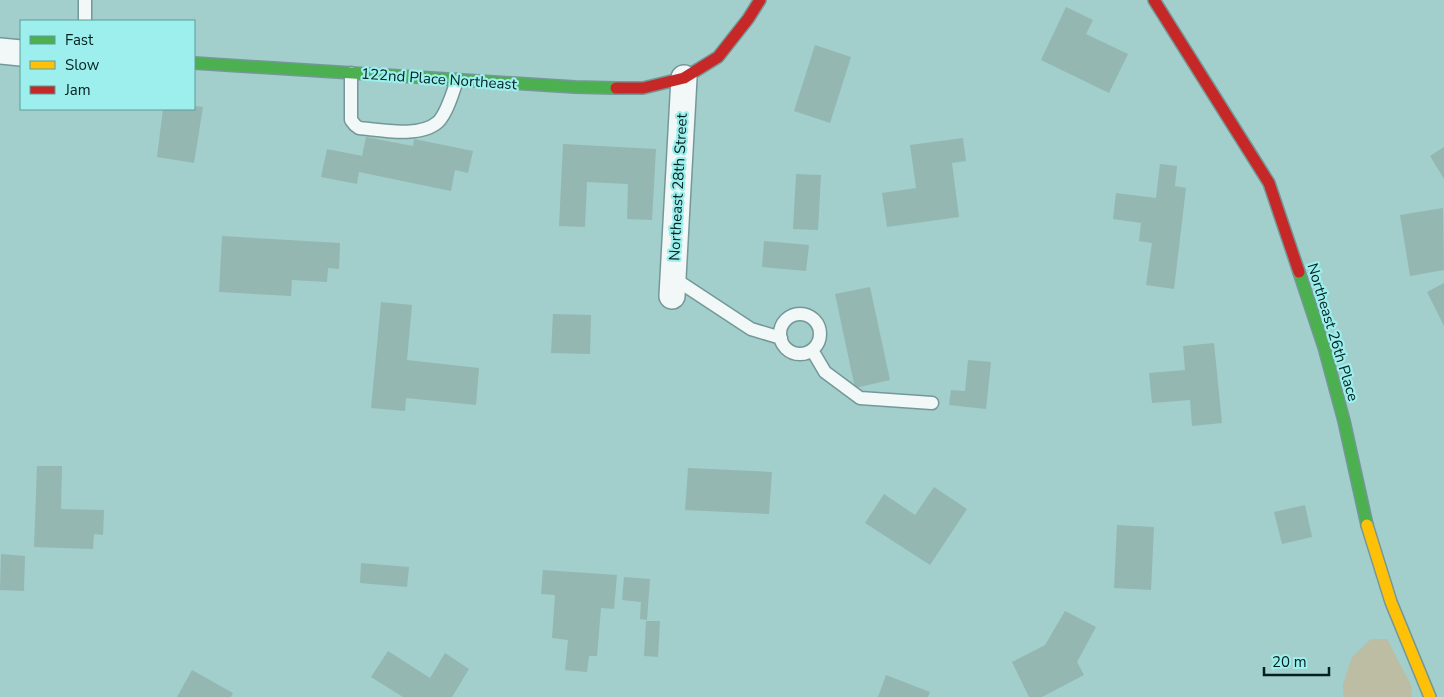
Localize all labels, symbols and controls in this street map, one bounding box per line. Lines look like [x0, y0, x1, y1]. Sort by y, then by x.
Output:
legend [20, 20, 195, 110]
text: Fast [65, 30, 94, 50]
text: Slow [65, 55, 100, 75]
street label: 122nd Place Northeast [361, 64, 518, 94]
text: Jam [64, 80, 91, 100]
street label: Northeast 28th Street [664, 112, 692, 261]
street label: Northeast 26th Place [1302, 260, 1364, 404]
scale bar [1264, 644, 1329, 676]
text: 20 m [1272, 652, 1307, 672]

